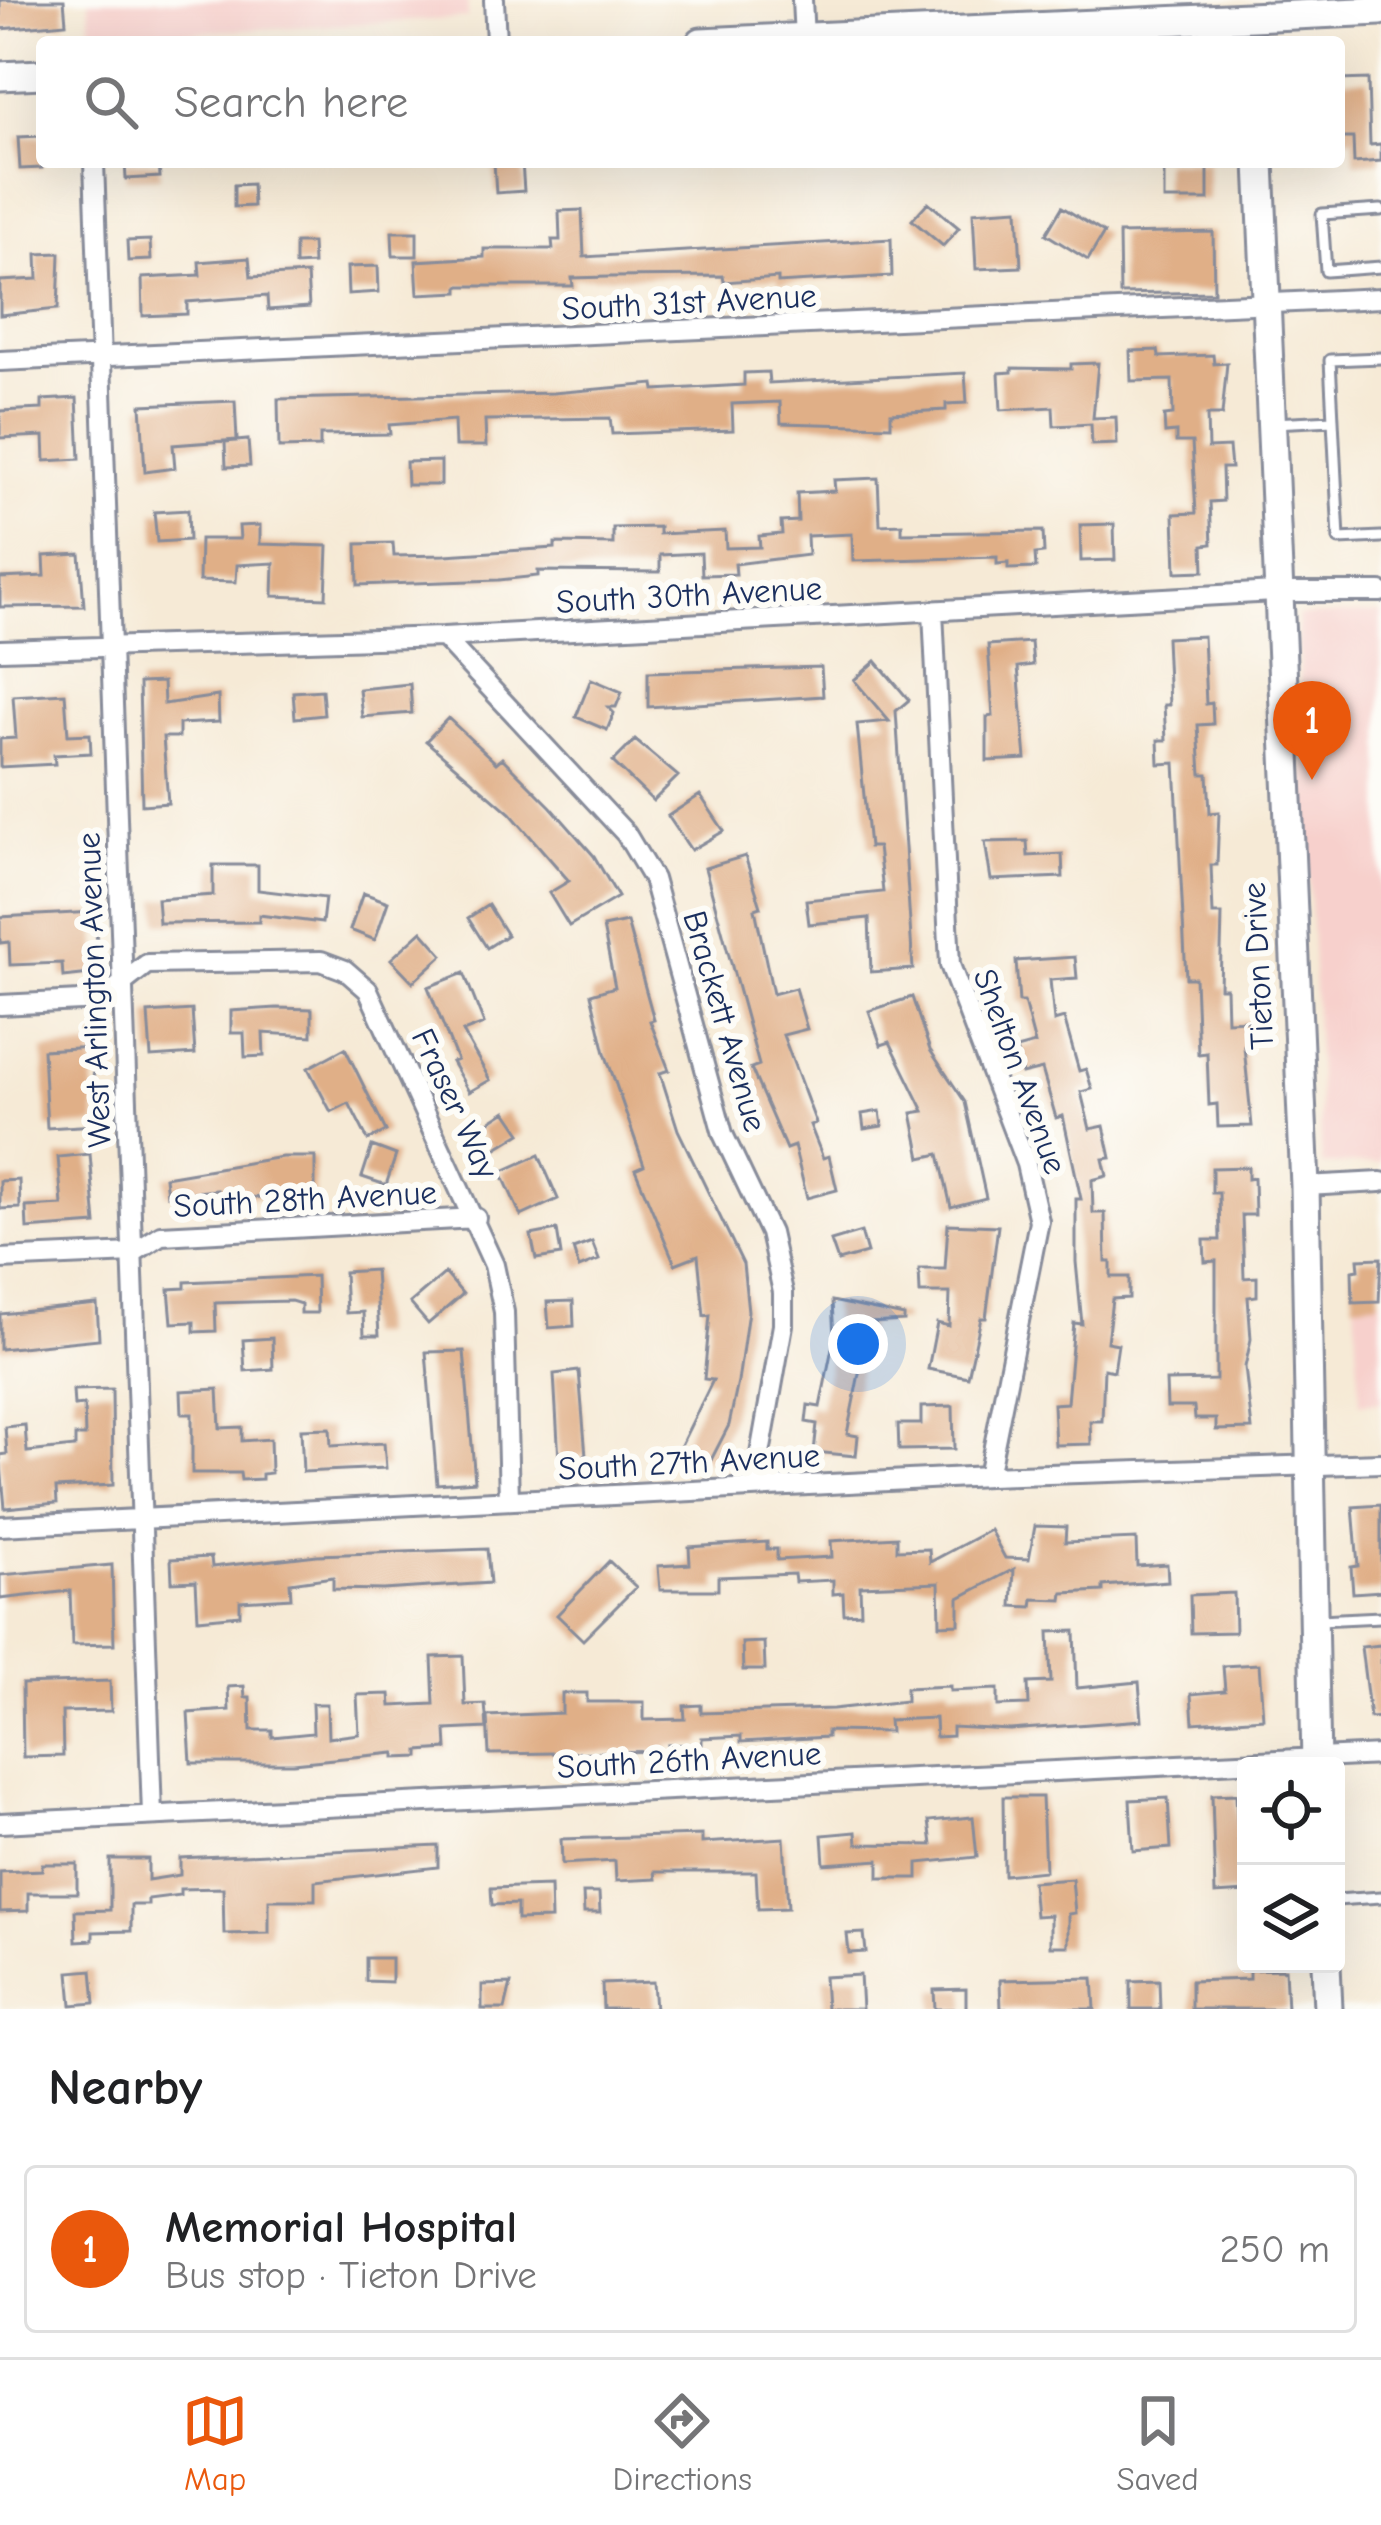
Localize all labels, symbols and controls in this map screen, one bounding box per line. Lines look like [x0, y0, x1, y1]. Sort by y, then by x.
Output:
search box [36, 36, 1345, 168]
icon: search [78, 69, 144, 135]
text: Search here [174, 76, 408, 128]
street label: South 31st Avenue [561, 276, 817, 328]
street label: South 30th Avenue [555, 569, 823, 621]
pin: 1 [1273, 681, 1351, 780]
street label: West Arlington Avenue [70, 832, 118, 1148]
street label: Tieton Drive [1235, 881, 1281, 1051]
street label: Brackett Avenue [675, 906, 775, 1136]
street label: Shelton Avenue [965, 964, 1075, 1179]
street label: Fraser Way [404, 1022, 506, 1185]
street label: South 28th Avenue [172, 1173, 438, 1225]
your location [828, 1314, 888, 1374]
street label: South 27th Avenue [557, 1436, 821, 1488]
street label: South 26th Avenue [556, 1734, 822, 1786]
map controls [1237, 1757, 1345, 1973]
button: locate [1237, 1757, 1345, 1865]
button: layers [1237, 1865, 1345, 1973]
text: Nearby [48, 2058, 202, 2117]
text: Memorial Hospital [165, 2201, 517, 2253]
text: 1 [82, 2227, 98, 2272]
text: 250 m [1219, 2227, 1330, 2272]
text: Bus stop · Tieton Drive [165, 2253, 537, 2298]
tab: Map [182, 2388, 248, 2498]
tab: Directions [613, 2388, 752, 2498]
tab: Saved [1116, 2388, 1199, 2498]

